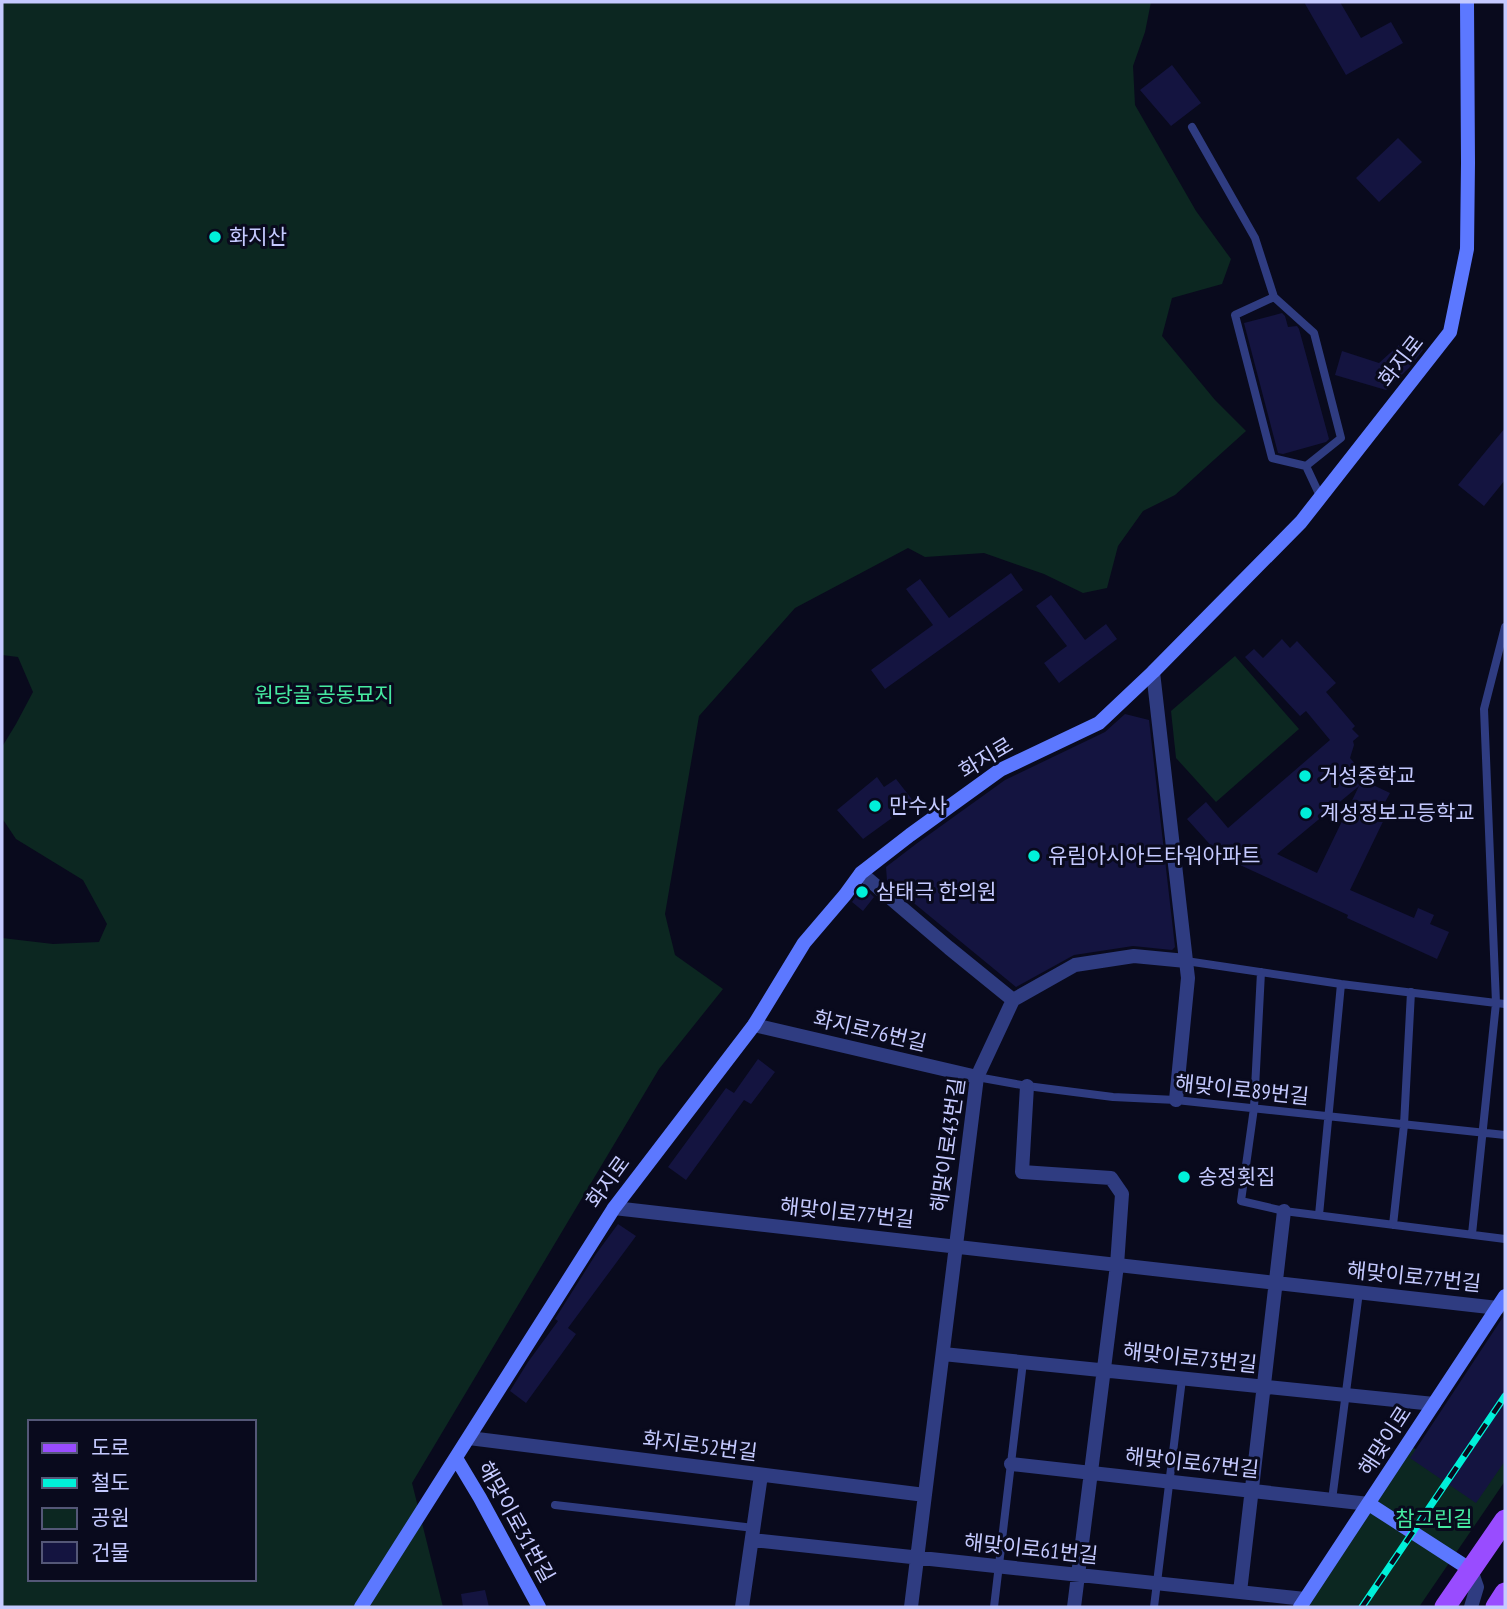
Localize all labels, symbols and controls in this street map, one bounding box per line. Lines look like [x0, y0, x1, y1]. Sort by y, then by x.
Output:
place label: 화지산 [229, 223, 287, 250]
marker: 화지산 [207, 229, 223, 245]
street label: 화지로 [1372, 330, 1429, 392]
park label: 원당골 공동묘지 [254, 681, 394, 708]
street label: 화지로 [954, 731, 1018, 784]
place label: 거성중학교 [1319, 762, 1416, 789]
marker: 거성중학교 [1297, 768, 1313, 784]
place label: 만수사 [889, 792, 947, 819]
marker: 만수사 [867, 798, 883, 814]
place label: 계성정보고등학교 [1320, 799, 1475, 826]
marker: 계성정보고등학교 [1298, 805, 1314, 821]
place label: 유림아시아드타워아파트 [1048, 842, 1261, 869]
marker: 유림아시아드타워아파트 [1026, 848, 1042, 864]
place label: 삼태극 한의원 [876, 878, 996, 905]
marker: 삼태극 한의원 [854, 884, 870, 900]
street label: 화지로76번길 [811, 1004, 929, 1057]
street label: 해맞이로89번길 [1174, 1069, 1311, 1110]
street label: 해맞이로43번길 [925, 1076, 970, 1214]
street label: 화지로 [580, 1150, 636, 1213]
place label: 송정횟집 [1198, 1163, 1275, 1190]
marker: 송정횟집 [1176, 1169, 1192, 1185]
street label: 해맞이로77번길 [779, 1192, 916, 1233]
street label: 해맞이로77번길 [1346, 1256, 1483, 1297]
street label: 해맞이로73번길 [1122, 1337, 1259, 1378]
street label: 해맞이로 [1352, 1401, 1417, 1480]
legend [28, 1420, 256, 1581]
street label: 화지로52번길 [641, 1425, 759, 1466]
text: 도로 [91, 1434, 130, 1461]
street label: 해맞이로67번길 [1124, 1442, 1261, 1483]
street label: 해맞이로31번길 [472, 1456, 561, 1587]
text: 철도 [91, 1469, 130, 1496]
text: 공원 [91, 1504, 130, 1531]
park label: 참그린길 [1395, 1505, 1473, 1532]
street label: 해맞이로61번길 [963, 1528, 1100, 1569]
text: 건물 [91, 1539, 130, 1566]

